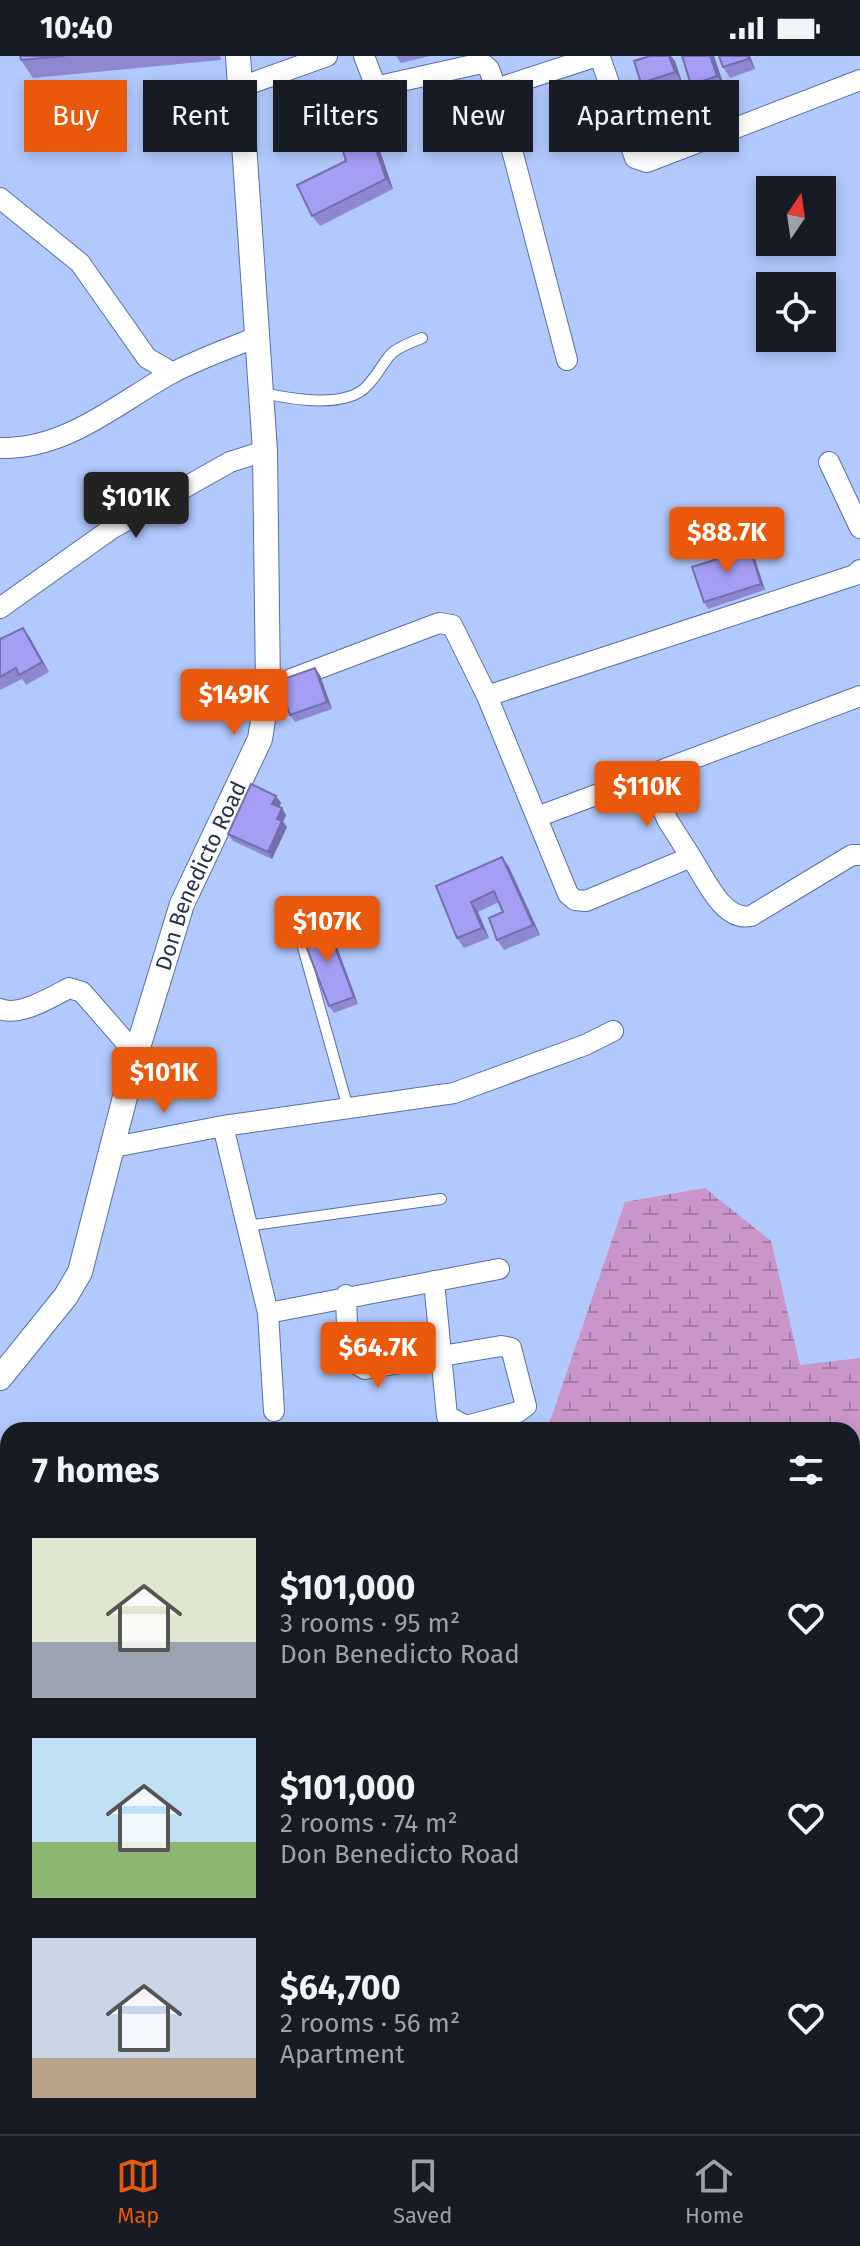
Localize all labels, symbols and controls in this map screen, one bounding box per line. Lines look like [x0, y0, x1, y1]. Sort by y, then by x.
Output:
text: 10:40 [40, 10, 113, 46]
chip: Buy [24, 80, 127, 152]
chip: Rent [143, 80, 257, 152]
chip: Filters [273, 80, 407, 152]
chip: New [423, 80, 533, 152]
chip: Apartment [549, 80, 739, 152]
north arrow [756, 176, 836, 256]
map controls [756, 176, 836, 352]
button: locate [756, 272, 836, 352]
pin: $101K [80, 472, 192, 540]
text: $101K [102, 482, 170, 513]
pin: $88.7K [662, 507, 792, 575]
text: $88.7K [687, 517, 767, 548]
pin: $149K [178, 669, 290, 737]
text: $149K [199, 679, 269, 710]
pin: $110K [591, 761, 703, 829]
text: $110K [613, 771, 681, 802]
street label: Don Benedicto Road [149, 777, 252, 974]
pin: $107K [271, 896, 383, 964]
text: $107K [293, 906, 361, 937]
pin: $101K [108, 1047, 220, 1115]
text: $101K [130, 1057, 198, 1088]
pin: $64.7K [313, 1322, 443, 1390]
text: $64.7K [339, 1332, 417, 1363]
icon: filters [784, 1448, 828, 1492]
text: 7 homes [32, 1450, 159, 1491]
text: $101,000 [280, 1567, 416, 1608]
icon: home [96, 1570, 192, 1666]
icon: heart [784, 1596, 828, 1640]
text: 3 rooms · 95 m² [280, 1608, 460, 1639]
text: Don Benedicto Road [280, 1639, 520, 1670]
text: $101,000 [280, 1767, 416, 1808]
icon: home [96, 1770, 192, 1866]
icon: heart [784, 1796, 828, 1840]
text: 2 rooms · 74 m² [280, 1808, 458, 1839]
text: Don Benedicto Road [280, 1839, 520, 1870]
text: $64,700 [280, 1967, 401, 2008]
icon: home [96, 1970, 192, 2066]
icon: heart [784, 1996, 828, 2040]
text: 2 rooms · 56 m² [280, 2008, 460, 2039]
text: Apartment [280, 2039, 405, 2070]
tab: Map [116, 2154, 160, 2229]
tab: Saved [393, 2154, 452, 2229]
tab: Home [685, 2154, 744, 2229]

